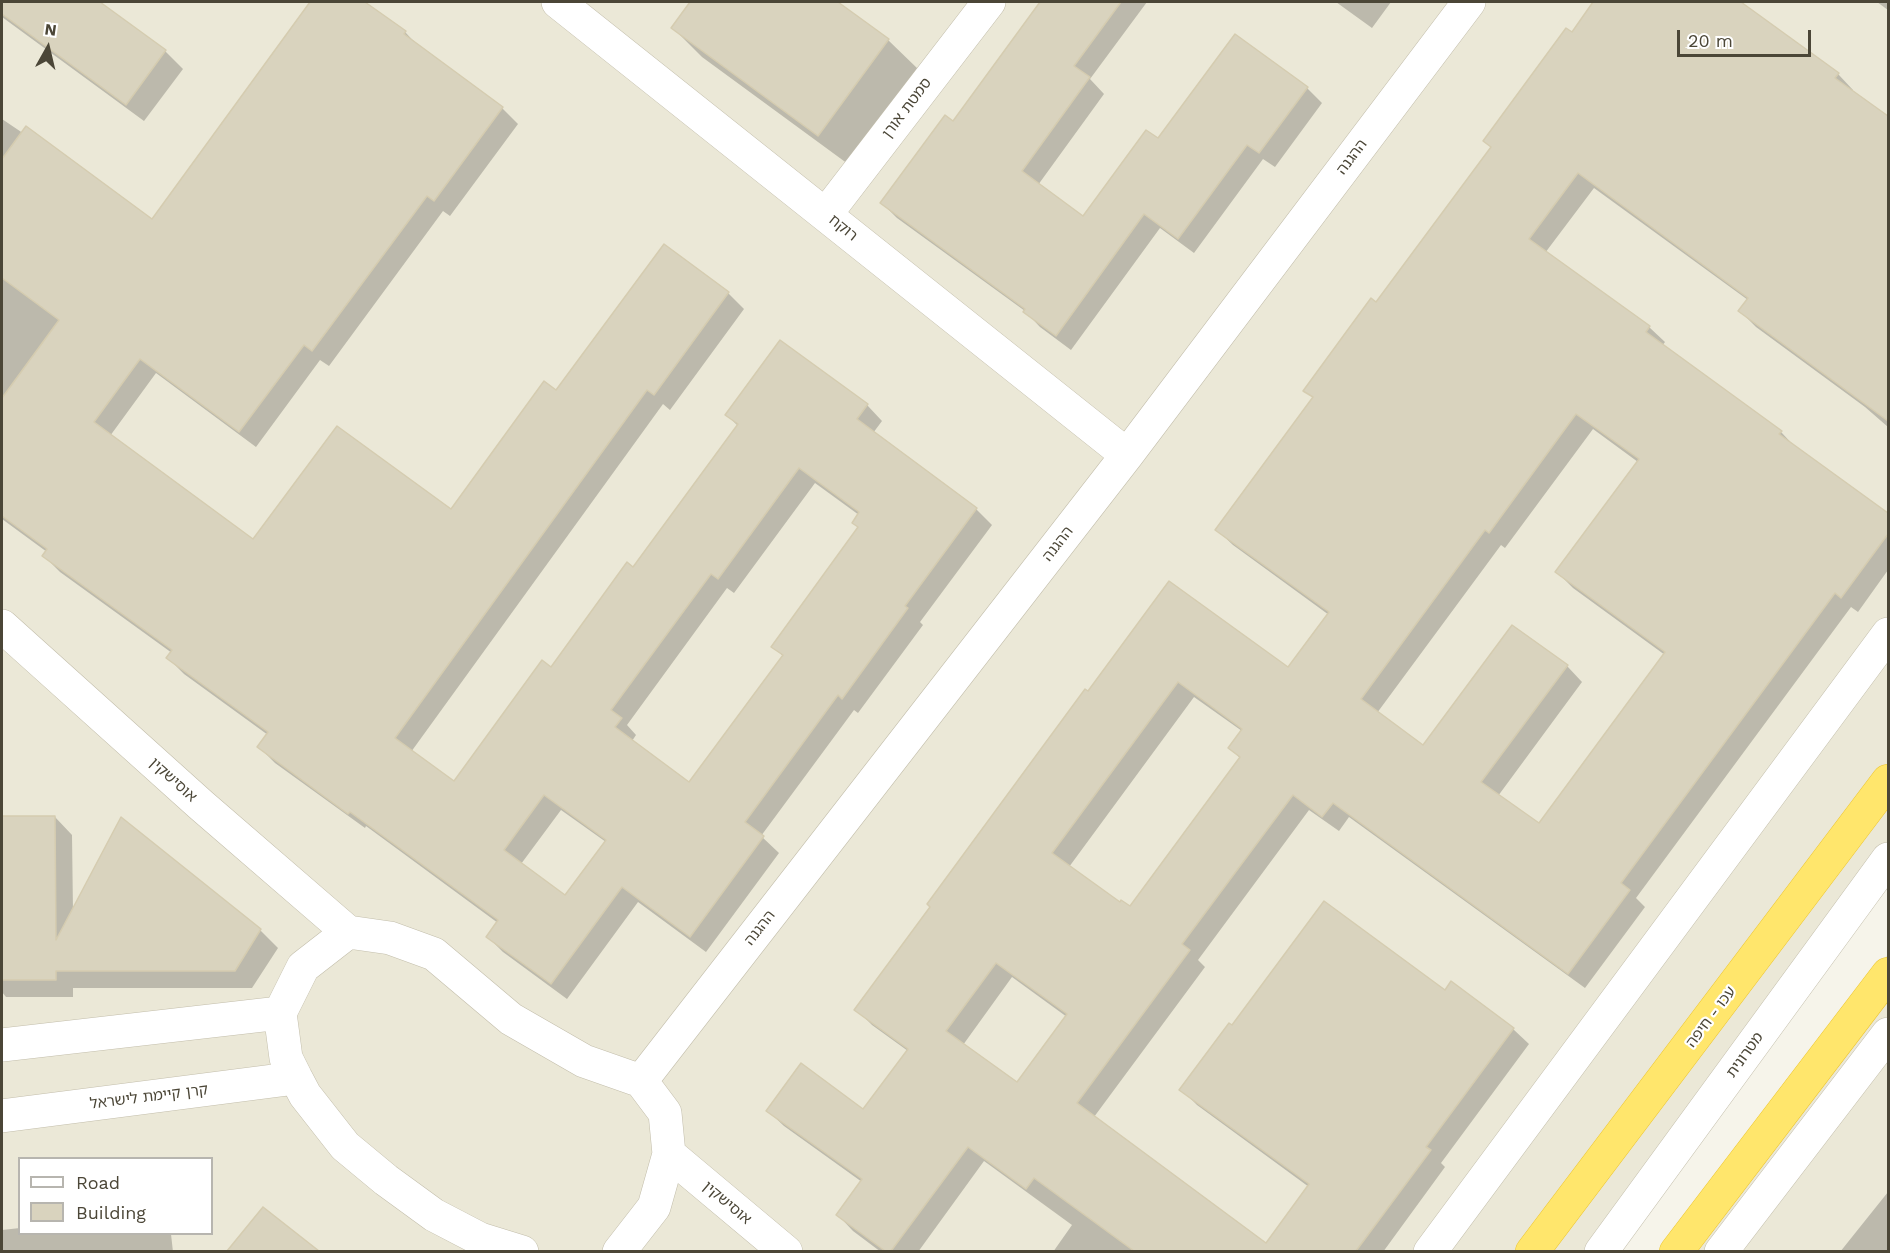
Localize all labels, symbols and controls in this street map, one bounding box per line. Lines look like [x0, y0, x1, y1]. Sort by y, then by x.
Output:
north arrow [18, 18, 78, 78]
scale bar [1680, 18, 1814, 56]
text: N [43, 19, 58, 40]
text: 20 m [1688, 30, 1733, 51]
street label: סמטת אורן [878, 74, 936, 142]
street label: ההגנה [1333, 136, 1371, 178]
street label: רוקח [825, 211, 861, 245]
street label: ההגנה [1039, 523, 1077, 565]
street label: אוסישקין [146, 754, 200, 806]
street label: ההגנה [741, 907, 779, 949]
street label: עכו - חיפה [1682, 983, 1740, 1051]
street label: מטרונית [1723, 1029, 1767, 1081]
street label: קרן קיימת לישראל [89, 1081, 209, 1113]
legend [18, 1157, 213, 1235]
text: Road [76, 1172, 120, 1193]
street label: אוסישקין [699, 1178, 755, 1228]
text: Building [76, 1202, 146, 1223]

